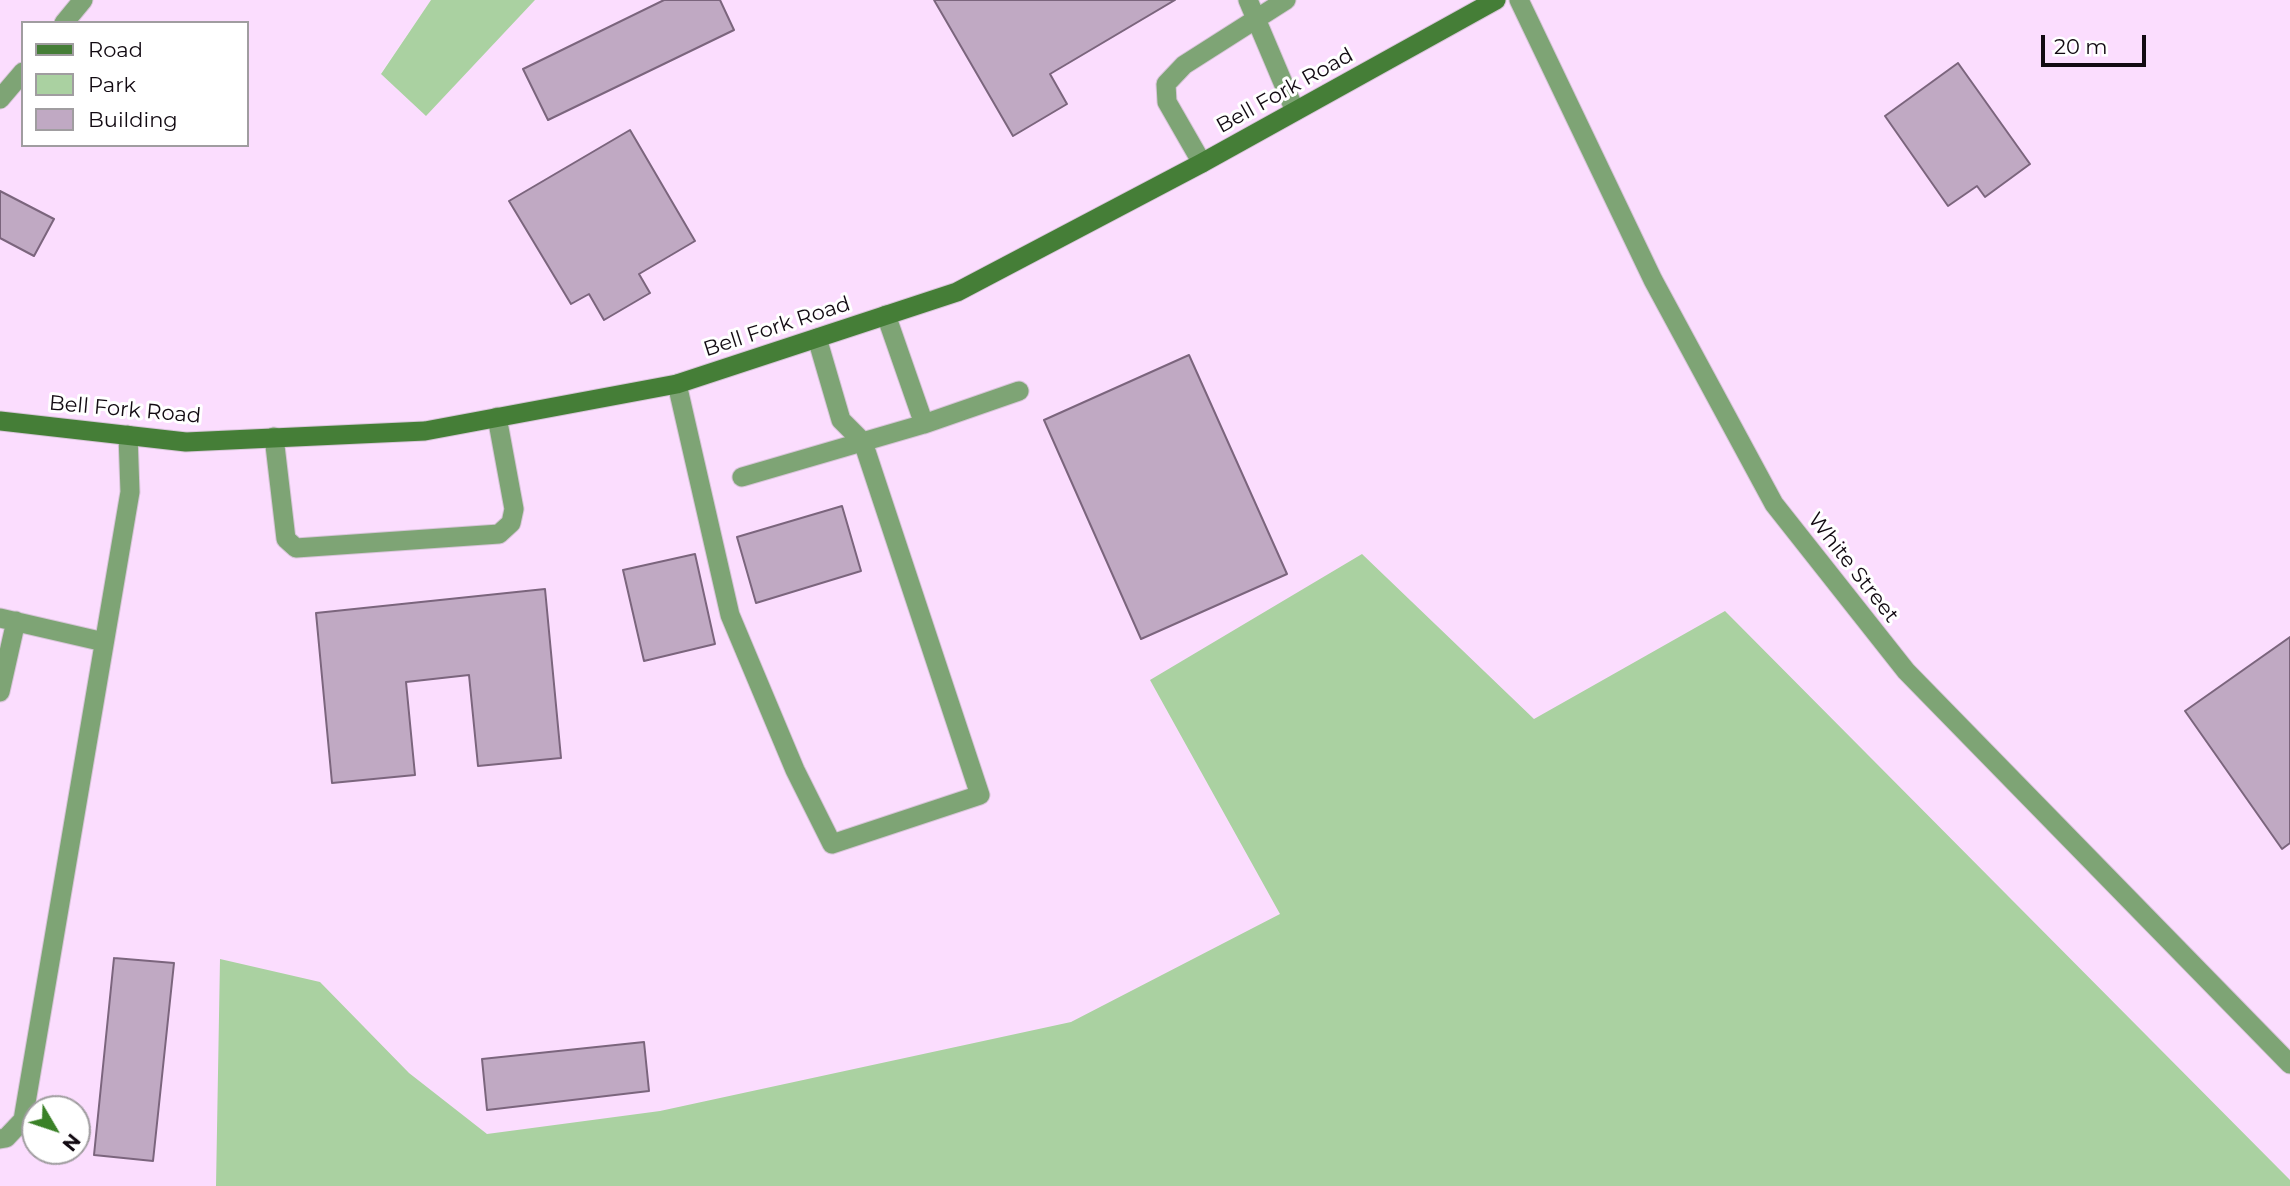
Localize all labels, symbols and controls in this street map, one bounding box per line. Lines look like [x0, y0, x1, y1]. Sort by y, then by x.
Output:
legend [21, 21, 248, 147]
scale bar [2045, 21, 2150, 65]
text: 20 m [2054, 34, 2108, 59]
text: Road [88, 37, 143, 62]
street label: Bell Fork Road [1212, 43, 1358, 139]
text: Park [88, 72, 136, 97]
text: Building [88, 107, 178, 132]
street label: Bell Fork Road [701, 291, 853, 363]
street label: Bell Fork Road [48, 391, 202, 429]
street label: White Street [1802, 508, 1904, 628]
north arrow [21, 1095, 91, 1165]
text: N [57, 1129, 85, 1155]

